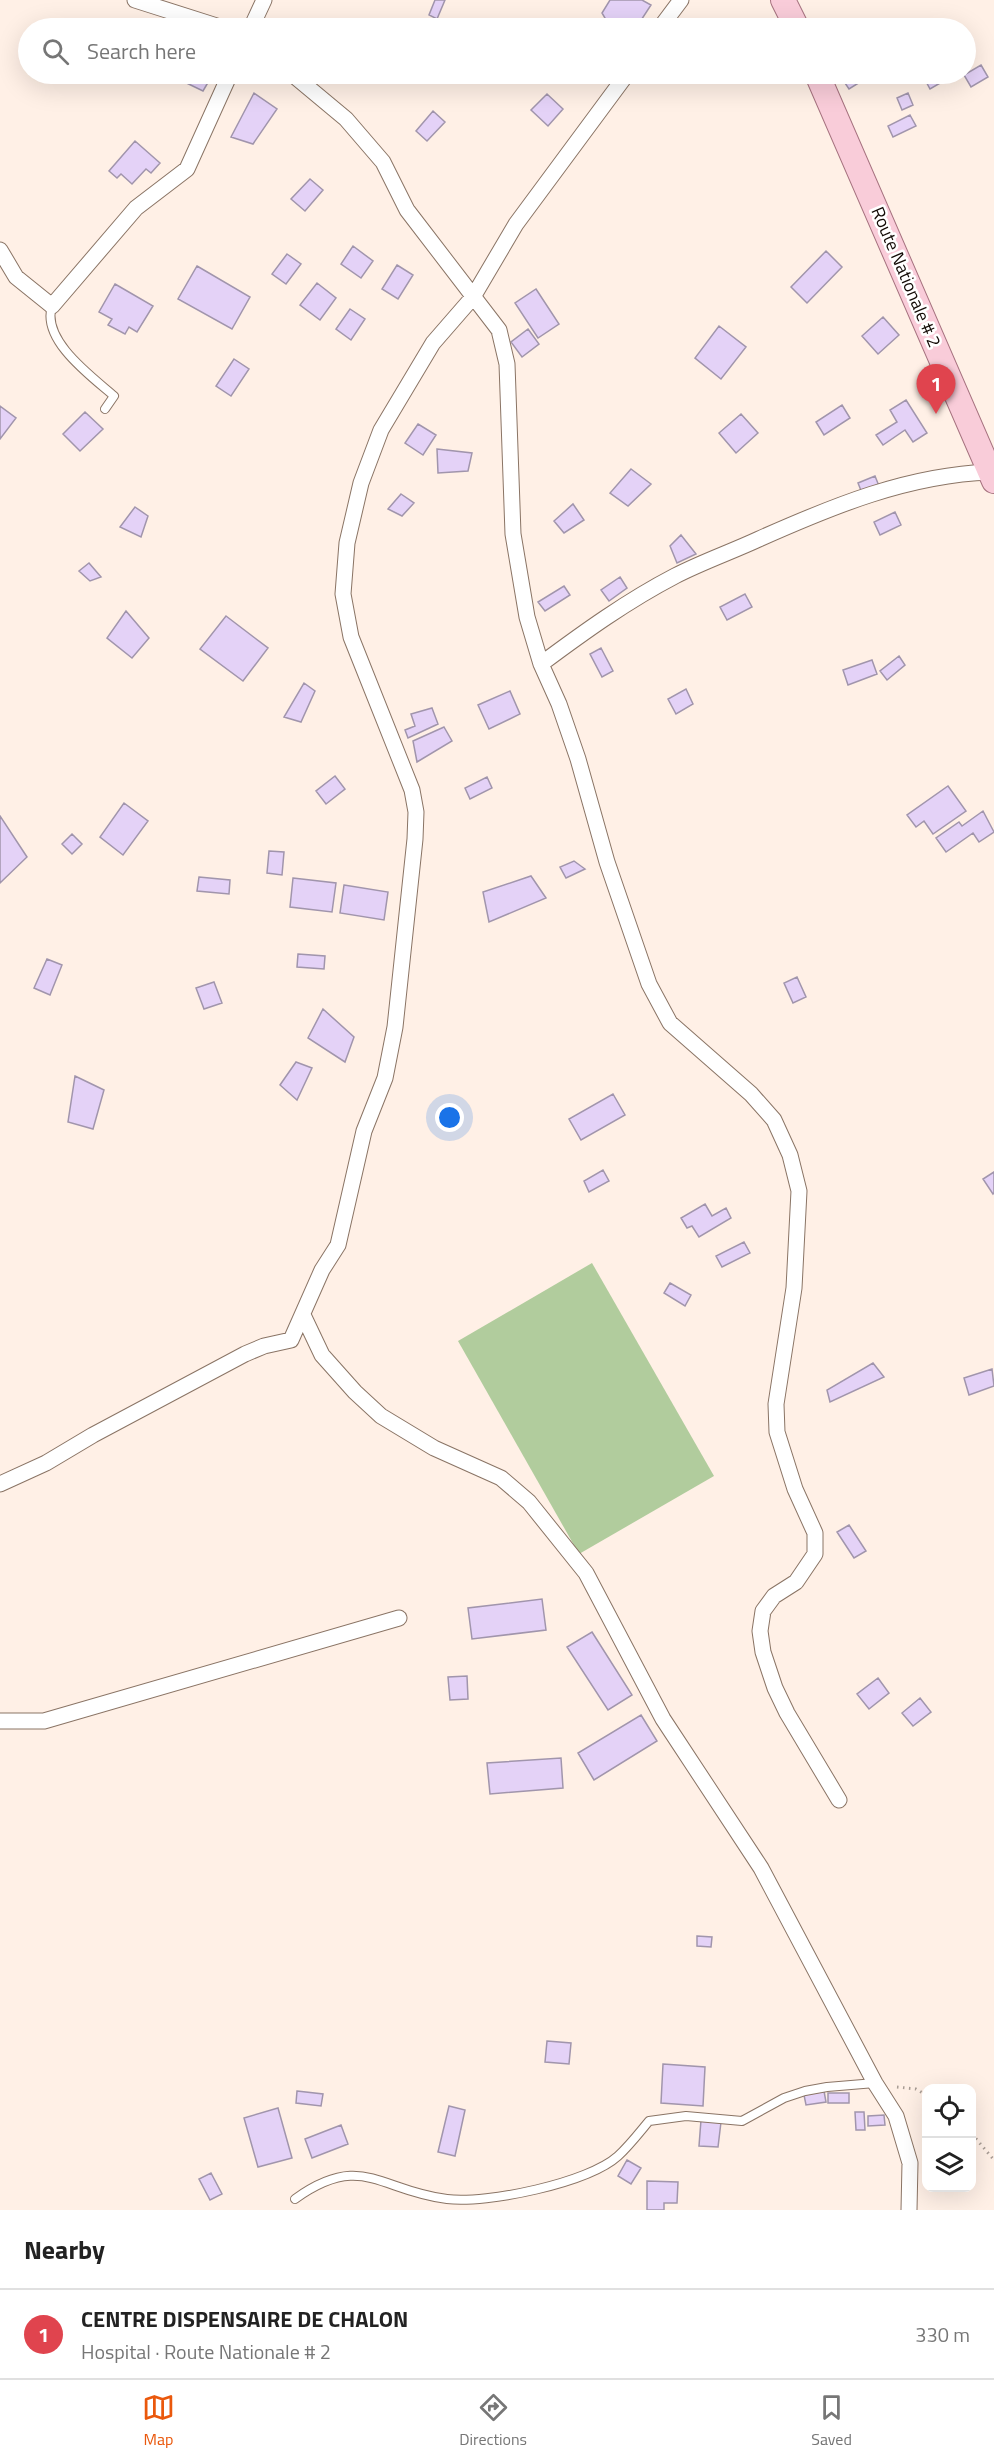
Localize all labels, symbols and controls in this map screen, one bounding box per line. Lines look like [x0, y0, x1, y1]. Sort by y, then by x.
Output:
search box [18, 18, 976, 84]
text: Search here [87, 34, 196, 68]
icon: search [39, 35, 72, 68]
street label: Route Nationale # 2 [865, 202, 948, 351]
pin: 1 [916, 364, 956, 414]
your location [435, 1103, 464, 1132]
map controls [922, 2084, 976, 2192]
button: locate [922, 2084, 976, 2138]
button: layers [922, 2138, 976, 2192]
text: Nearby [24, 2230, 105, 2269]
text: CENTRE DISPENSAIRE DE CHALON [81, 2302, 408, 2336]
text: 1 [38, 2319, 49, 2350]
text: 330 m [915, 2319, 970, 2350]
text: Hospital · Route Nationale # 2 [81, 2336, 331, 2367]
tab: Map [142, 2391, 175, 2451]
tab: Directions [459, 2391, 527, 2451]
tab: Saved [811, 2391, 852, 2451]

